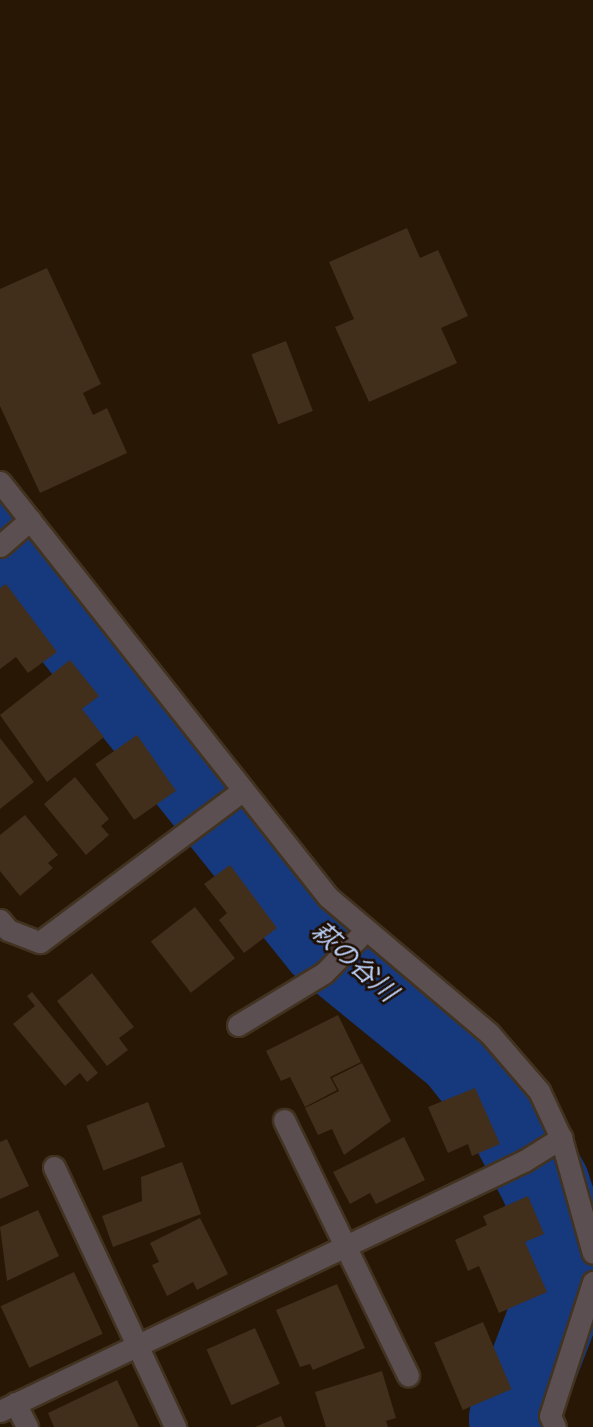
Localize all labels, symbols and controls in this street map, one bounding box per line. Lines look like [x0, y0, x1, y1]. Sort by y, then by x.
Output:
water label: 萩の谷川 [305, 916, 403, 1008]

